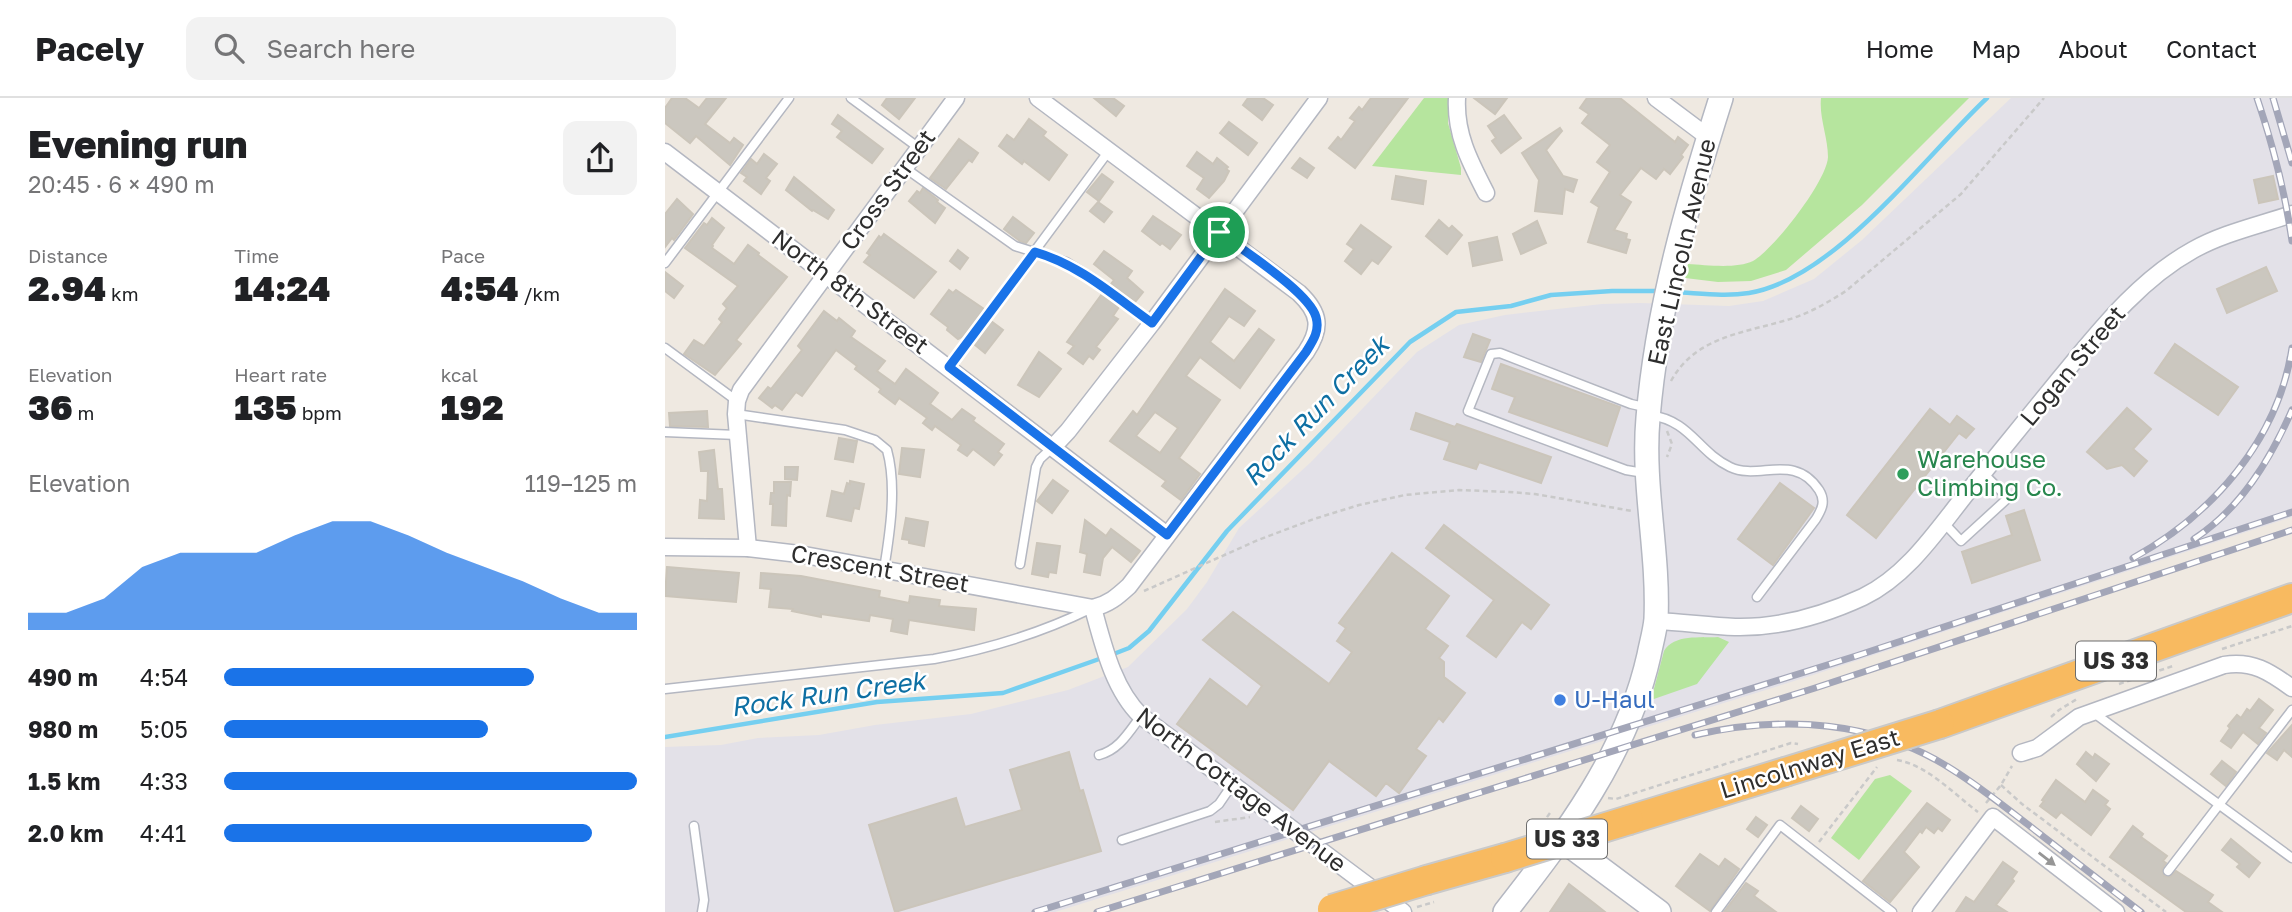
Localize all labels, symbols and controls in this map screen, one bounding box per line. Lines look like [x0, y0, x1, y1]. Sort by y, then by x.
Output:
search box [186, 17, 676, 80]
text: Pacely [35, 29, 144, 68]
icon: search [210, 29, 248, 67]
text: Search here [266, 33, 415, 64]
text: Home [1866, 34, 1934, 63]
text: Map [1972, 34, 2021, 63]
text: About [2059, 34, 2128, 63]
text: Contact [2166, 34, 2257, 63]
text: Evening run [28, 121, 247, 166]
button: share [563, 121, 637, 195]
street label: Cross Street [833, 123, 940, 255]
street label: East Lincoln Avenue [1640, 135, 1721, 368]
text: 20:45 · 6 × 490 m [28, 170, 215, 198]
pin [1189, 202, 1249, 262]
icon: arrive [1200, 213, 1238, 251]
street label: North 8th Street [767, 222, 935, 359]
text: Distance [28, 244, 108, 267]
text: Time [234, 244, 279, 267]
text: Pace [441, 244, 485, 267]
text: 2.94 [28, 267, 106, 309]
text: 14:24 [234, 267, 331, 309]
text: 4:54 [441, 267, 519, 309]
text: km [106, 282, 139, 305]
text: /km [519, 282, 560, 305]
street label: Logan Street [2013, 299, 2131, 431]
water label: Rock Run Creek [1236, 328, 1397, 492]
text: Elevation [28, 363, 113, 386]
text: Heart rate [234, 363, 327, 386]
text: kcal [441, 363, 478, 386]
text: 36 [28, 386, 73, 428]
text: 135 [234, 386, 297, 428]
text: 192 [441, 386, 504, 428]
text: m [73, 401, 94, 424]
text: bpm [297, 401, 342, 424]
place label: Warehouse Climbing Co. [1917, 444, 2063, 501]
marker: Warehouse Climbing Co. [1895, 466, 1911, 482]
text: Elevation [28, 469, 130, 497]
text: 119–125 m [525, 469, 637, 497]
street label: Crescent Street [789, 538, 972, 597]
road number: US 33 [2076, 642, 2156, 680]
text: 490 m [28, 663, 98, 691]
text: 4:54 [140, 663, 188, 691]
water label: Rock Run Creek [729, 664, 930, 723]
place label: U-Haul [1574, 684, 1655, 713]
marker: U-Haul [1552, 692, 1568, 708]
street label: North Cottage Avenue [1131, 700, 1353, 877]
text: 980 m [28, 715, 98, 743]
text: 5:05 [140, 715, 188, 743]
street label: Lincolnway East [1716, 721, 1903, 804]
text: 1.5 km [28, 767, 100, 795]
text: 4:33 [140, 767, 188, 795]
text: 2.0 km [28, 819, 104, 847]
text: 4:41 [140, 819, 186, 847]
road number: US 33 [1527, 820, 1607, 859]
one-way arrow [2037, 851, 2055, 866]

